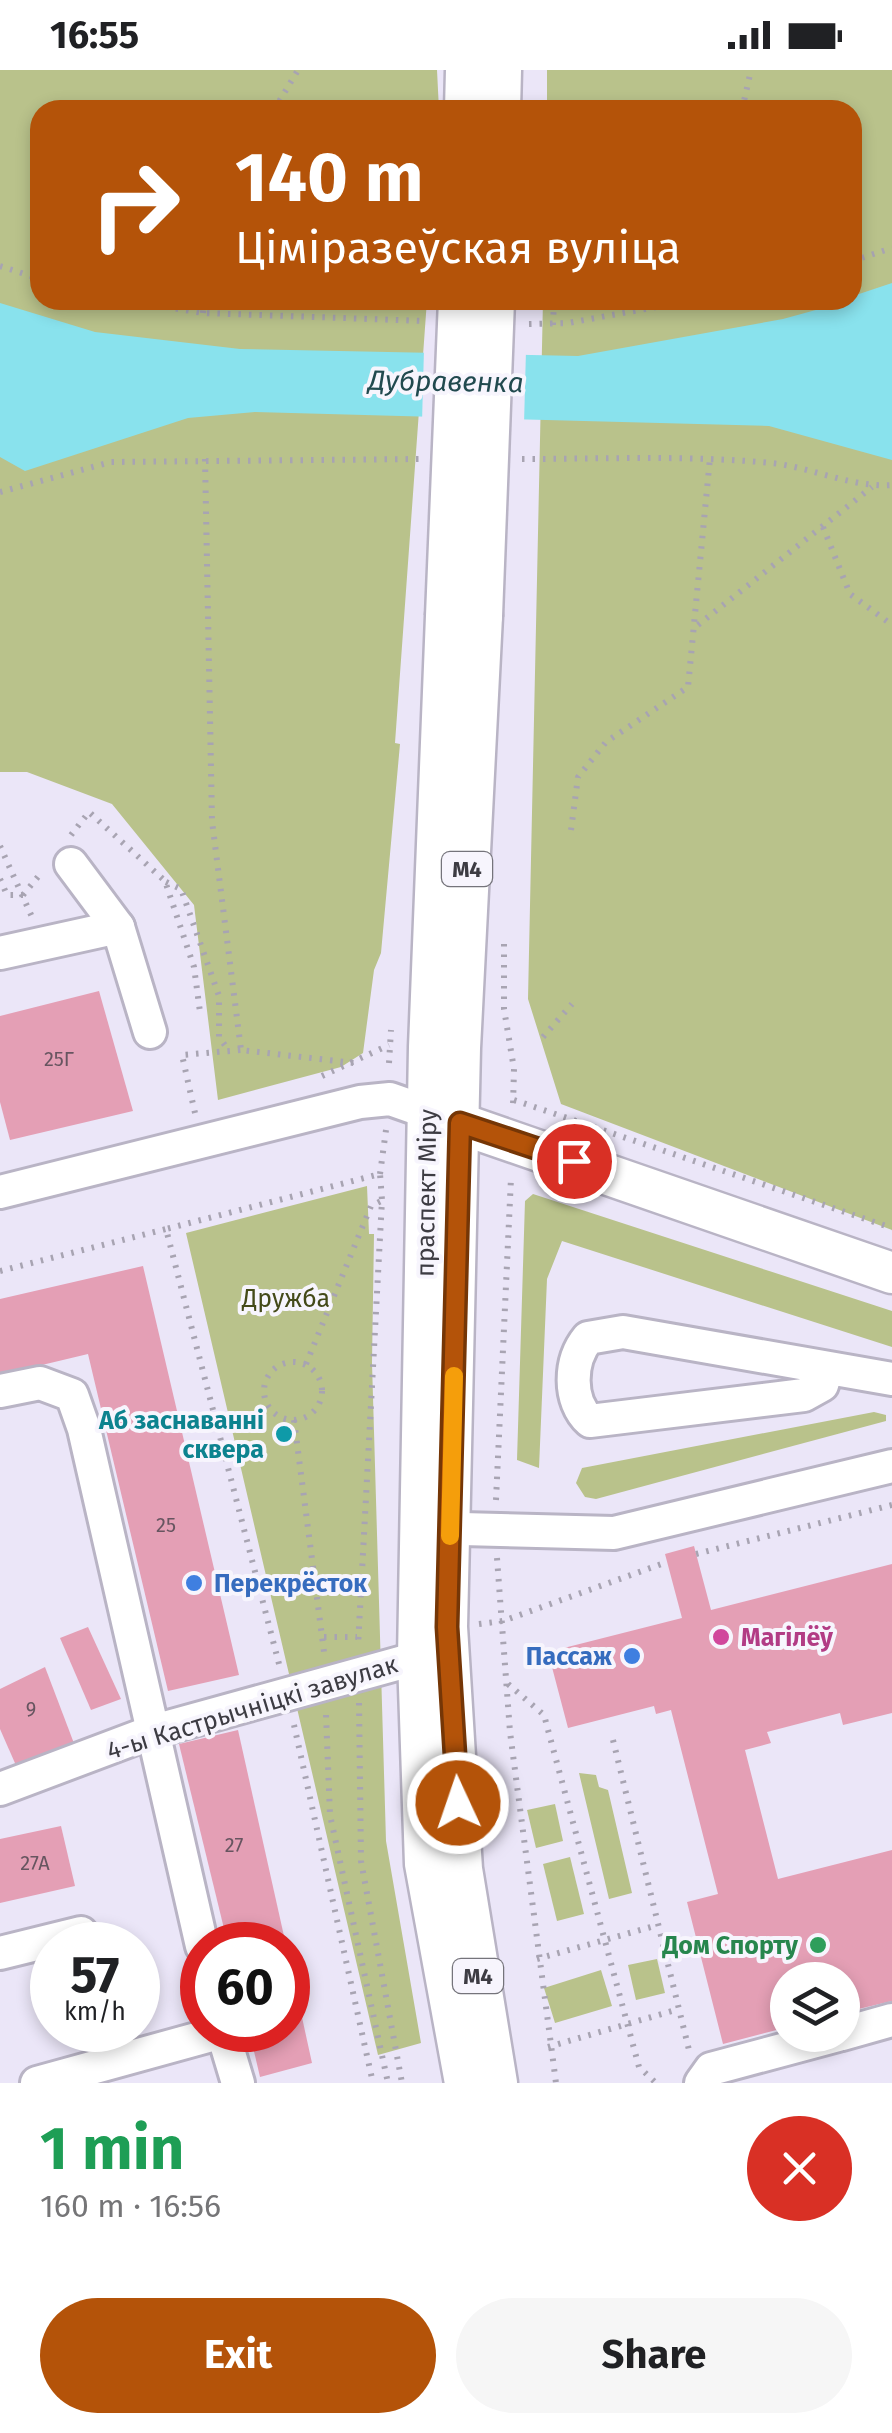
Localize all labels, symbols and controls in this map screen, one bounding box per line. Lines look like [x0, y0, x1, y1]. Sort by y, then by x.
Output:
text: 16:55 [50, 12, 139, 58]
text: 140 m [235, 136, 424, 220]
icon: right [70, 140, 200, 270]
text: Ціміразеўская вуліца [235, 221, 681, 275]
water label: Дубравенка [366, 364, 524, 399]
road number: М4 [442, 852, 492, 886]
house number: 25Г [44, 1047, 74, 1071]
street label: праспект Міру [411, 1108, 443, 1277]
pin [532, 1119, 617, 1204]
icon: arrive [547, 1134, 602, 1189]
park label: Дружба [241, 1284, 330, 1314]
place label: Аб заснаванні сквера [98, 1406, 264, 1465]
marker: Аб заснаванні сквера [273, 1423, 295, 1445]
house number: 25 [156, 1513, 176, 1537]
place label: Перекрёсток [214, 1569, 367, 1599]
marker: Перекрёсток [183, 1572, 205, 1594]
place label: Магілёў [741, 1623, 834, 1653]
marker: Магілёў [710, 1626, 732, 1648]
place label: Пассаж [526, 1642, 612, 1672]
marker: Пассаж [621, 1645, 643, 1667]
street label: 4-ы Кастрычніцкі завулак [103, 1649, 401, 1767]
house number: 9 [26, 1697, 36, 1721]
position arrow [406, 1751, 510, 1855]
house number: 27 [225, 1833, 243, 1857]
house number: 27А [20, 1851, 50, 1875]
speed limit sign: 60 [180, 1922, 310, 2052]
place label: Дом Спорту [662, 1931, 799, 1961]
marker: Дом Спорту [807, 1934, 829, 1956]
text: 57 [71, 1945, 119, 2005]
road number: М4 [453, 1959, 503, 1993]
map controls [770, 1962, 860, 2052]
button: layers [770, 1962, 860, 2052]
text: km/h [64, 1997, 126, 2027]
text: 1 min [40, 2113, 184, 2185]
button: close [747, 2116, 852, 2221]
text: 160 m · 16:56 [40, 2187, 221, 2225]
button: Exit [40, 2298, 436, 2413]
button: Share [456, 2298, 852, 2413]

